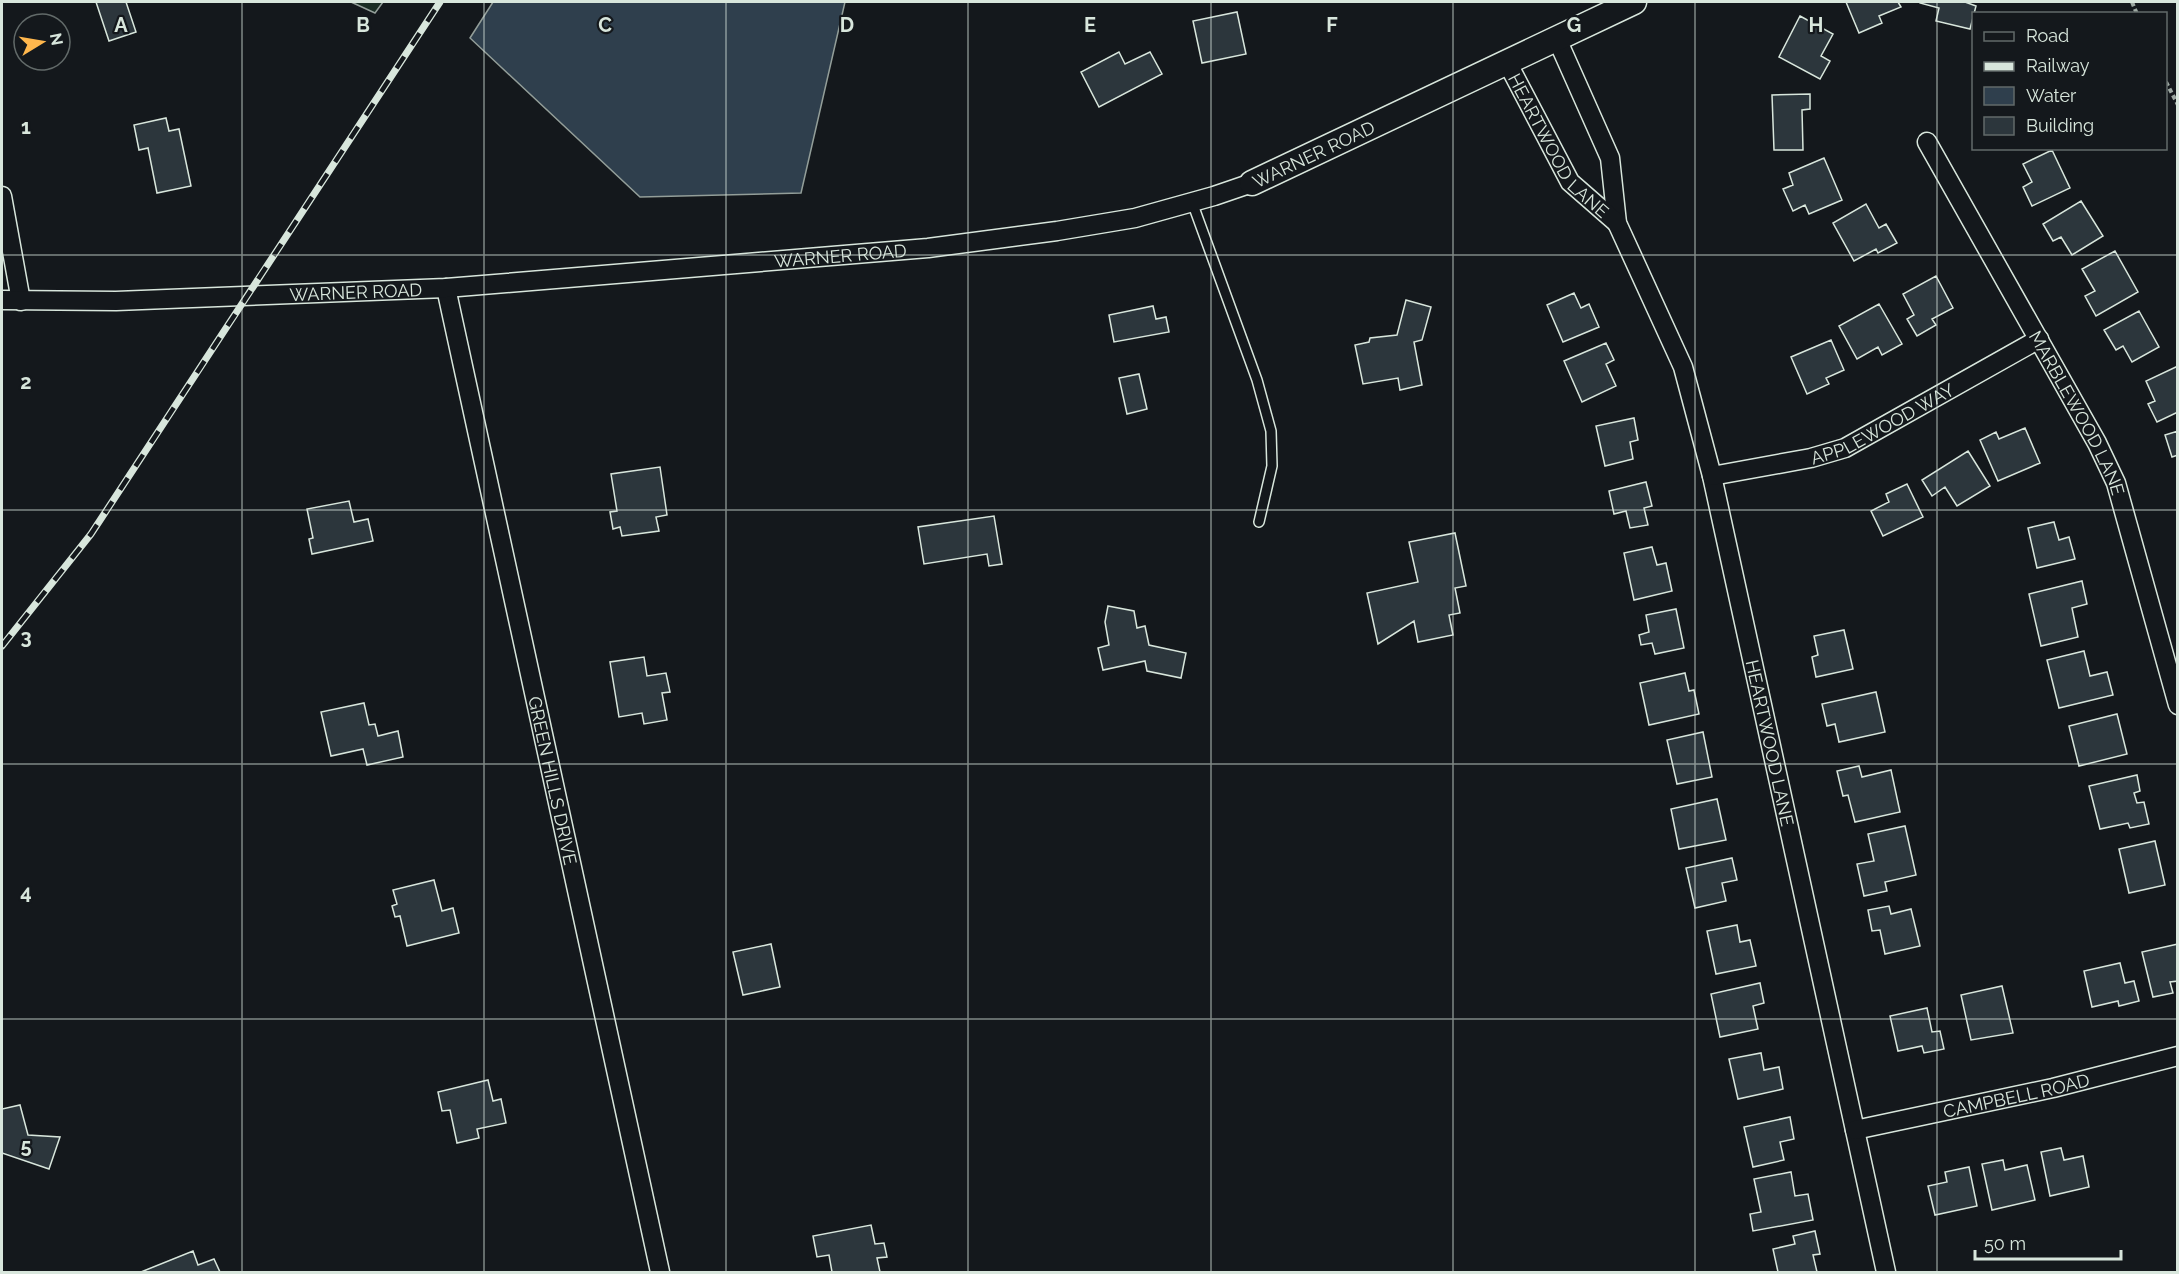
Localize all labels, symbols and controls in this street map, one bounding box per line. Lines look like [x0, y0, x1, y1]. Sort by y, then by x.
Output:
north arrow [12, 12, 72, 72]
legend [1972, 12, 2167, 150]
text: A [114, 13, 128, 37]
text: B [356, 13, 370, 37]
text: C [598, 13, 612, 37]
text: D [840, 13, 854, 37]
text: E [1084, 13, 1096, 37]
text: F [1326, 13, 1338, 37]
text: G [1567, 13, 1581, 37]
text: H [1809, 13, 1823, 37]
text: Road [2026, 25, 2069, 46]
text: N [46, 31, 67, 47]
text: Railway [2026, 55, 2090, 76]
street label: HEARTWOOD LANE [1504, 70, 1613, 222]
text: Water [2026, 85, 2077, 106]
text: 1 [21, 115, 31, 139]
text: Building [2026, 115, 2094, 136]
street label: WARNER ROAD [1249, 116, 1378, 192]
street label: WARNER ROAD [773, 239, 908, 271]
street label: WARNER ROAD [289, 278, 423, 305]
street label: MARBLEWOOD LANE [2025, 327, 2129, 497]
text: 2 [20, 370, 32, 394]
street label: APPLEWOOD WAY [1808, 378, 1958, 468]
text: 3 [20, 625, 32, 649]
street label: HEARTWOOD LANE [1742, 658, 1799, 828]
street label: GREEN HILLS DRIVE [525, 694, 582, 867]
text: 4 [20, 880, 32, 904]
street label: CAMPBELL ROAD [1941, 1069, 2092, 1122]
text: 5 [20, 1134, 32, 1158]
scale bar [1975, 1223, 2120, 1261]
text: 50 m [1984, 1233, 2026, 1254]

